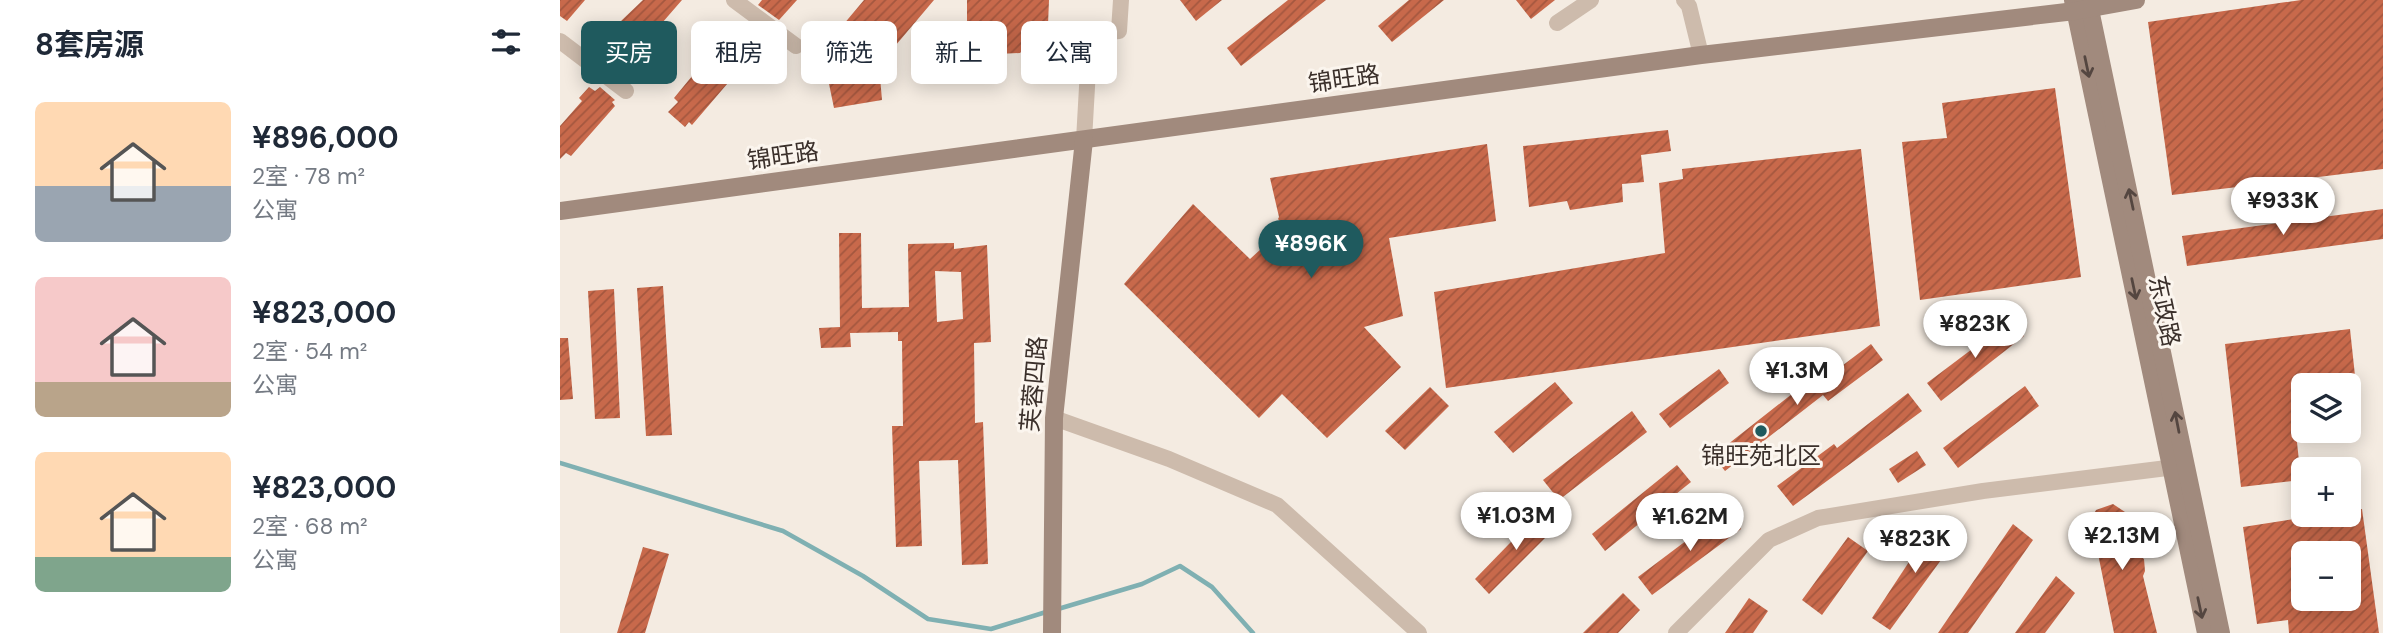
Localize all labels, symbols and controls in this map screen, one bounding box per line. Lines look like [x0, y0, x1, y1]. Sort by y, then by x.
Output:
chip: 买房 [581, 21, 677, 84]
chip: 租房 [691, 21, 787, 84]
chip: 筛选 [801, 21, 897, 84]
chip: 新上 [911, 21, 1007, 84]
chip: 公寓 [1021, 21, 1117, 84]
icon: filters [487, 23, 525, 61]
text: 8套房源 [35, 25, 144, 64]
one-way arrow [2081, 55, 2094, 78]
street label: 锦旺路 [1306, 58, 1382, 99]
text: ¥896,000 [252, 118, 399, 157]
icon: home [91, 130, 175, 214]
street label: 锦旺路 [745, 135, 821, 176]
text: 2室 · 78 m² [252, 161, 365, 191]
pin: ¥933K [2234, 177, 2332, 237]
text: ¥933K [2247, 185, 2319, 215]
one-way arrow [2124, 188, 2138, 211]
text: 公寓 [252, 195, 298, 225]
pin: ¥896K [1262, 220, 1360, 280]
text: ¥896K [1274, 228, 1348, 258]
street label: 东政路 [2142, 272, 2187, 349]
one-way arrow [2128, 277, 2142, 300]
text: ¥823,000 [252, 293, 396, 332]
pin: ¥823K [1926, 300, 2024, 360]
icon: home [91, 305, 175, 389]
text: ¥823K [1939, 308, 2011, 338]
street label: 芙蓉四路 [1014, 335, 1053, 433]
text: 2室 · 54 m² [252, 336, 367, 366]
pin: ¥1.3M [1748, 348, 1846, 407]
text: ¥1.3M [1765, 355, 1829, 385]
text: 公寓 [252, 370, 298, 400]
map controls [2291, 373, 2361, 611]
button: layers [2291, 373, 2361, 443]
one-way arrow [2169, 411, 2183, 434]
marker: 锦旺苑北区 [1753, 423, 1769, 439]
place label: 锦旺苑北区 [1701, 440, 1821, 471]
button: + [2291, 457, 2361, 527]
text: ¥823,000 [252, 468, 396, 507]
icon: home [91, 480, 175, 564]
pin: ¥1.03M [1459, 492, 1573, 552]
pin: ¥1.62M [1633, 494, 1747, 553]
text: ¥1.03M [1477, 500, 1555, 530]
text: ¥1.62M [1652, 501, 1728, 531]
text: 2室 · 68 m² [252, 511, 368, 541]
pin: ¥2.13M [2065, 512, 2179, 572]
pin: ¥823K [1866, 516, 1964, 575]
text: ¥2.13M [2084, 520, 2160, 550]
text: ¥823K [1879, 523, 1951, 553]
button: − [2291, 541, 2361, 611]
text: 公寓 [252, 545, 298, 575]
one-way arrow [2194, 596, 2208, 619]

